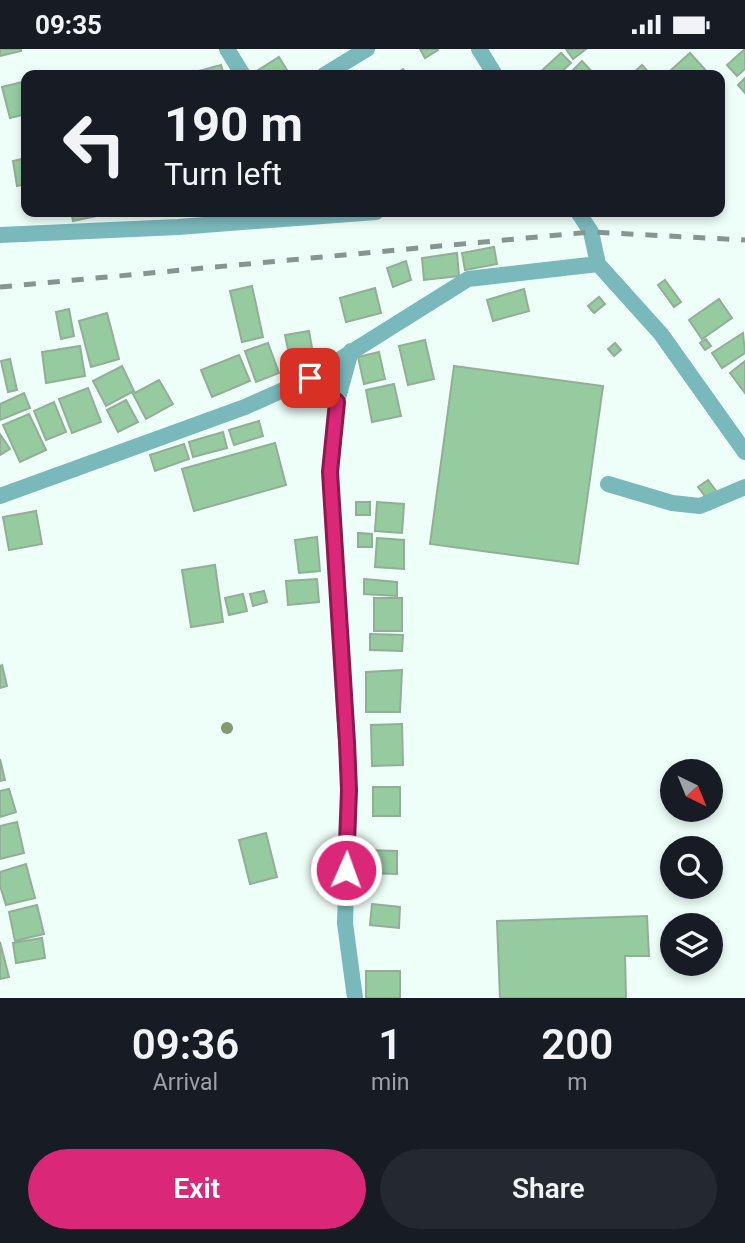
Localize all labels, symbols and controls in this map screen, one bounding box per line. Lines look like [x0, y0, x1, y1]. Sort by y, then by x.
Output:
text: 09:35 [35, 10, 102, 40]
text: 190 m [164, 96, 303, 153]
icon: left [49, 98, 140, 189]
text: Turn left [164, 155, 282, 193]
pin [280, 348, 340, 408]
icon: arrive [291, 359, 329, 397]
north arrow [660, 759, 723, 823]
map controls [660, 759, 723, 976]
position arrow [309, 833, 383, 907]
button: search [660, 836, 723, 899]
button: layers [660, 913, 723, 976]
text: 09:36 [132, 1020, 239, 1069]
text: 1 [378, 1020, 402, 1069]
text: 200 [541, 1020, 613, 1069]
text: Arrival [153, 1069, 218, 1096]
text: min [371, 1069, 409, 1096]
text: m [567, 1069, 587, 1096]
button: Exit [28, 1149, 366, 1229]
button: Share [380, 1149, 717, 1229]

